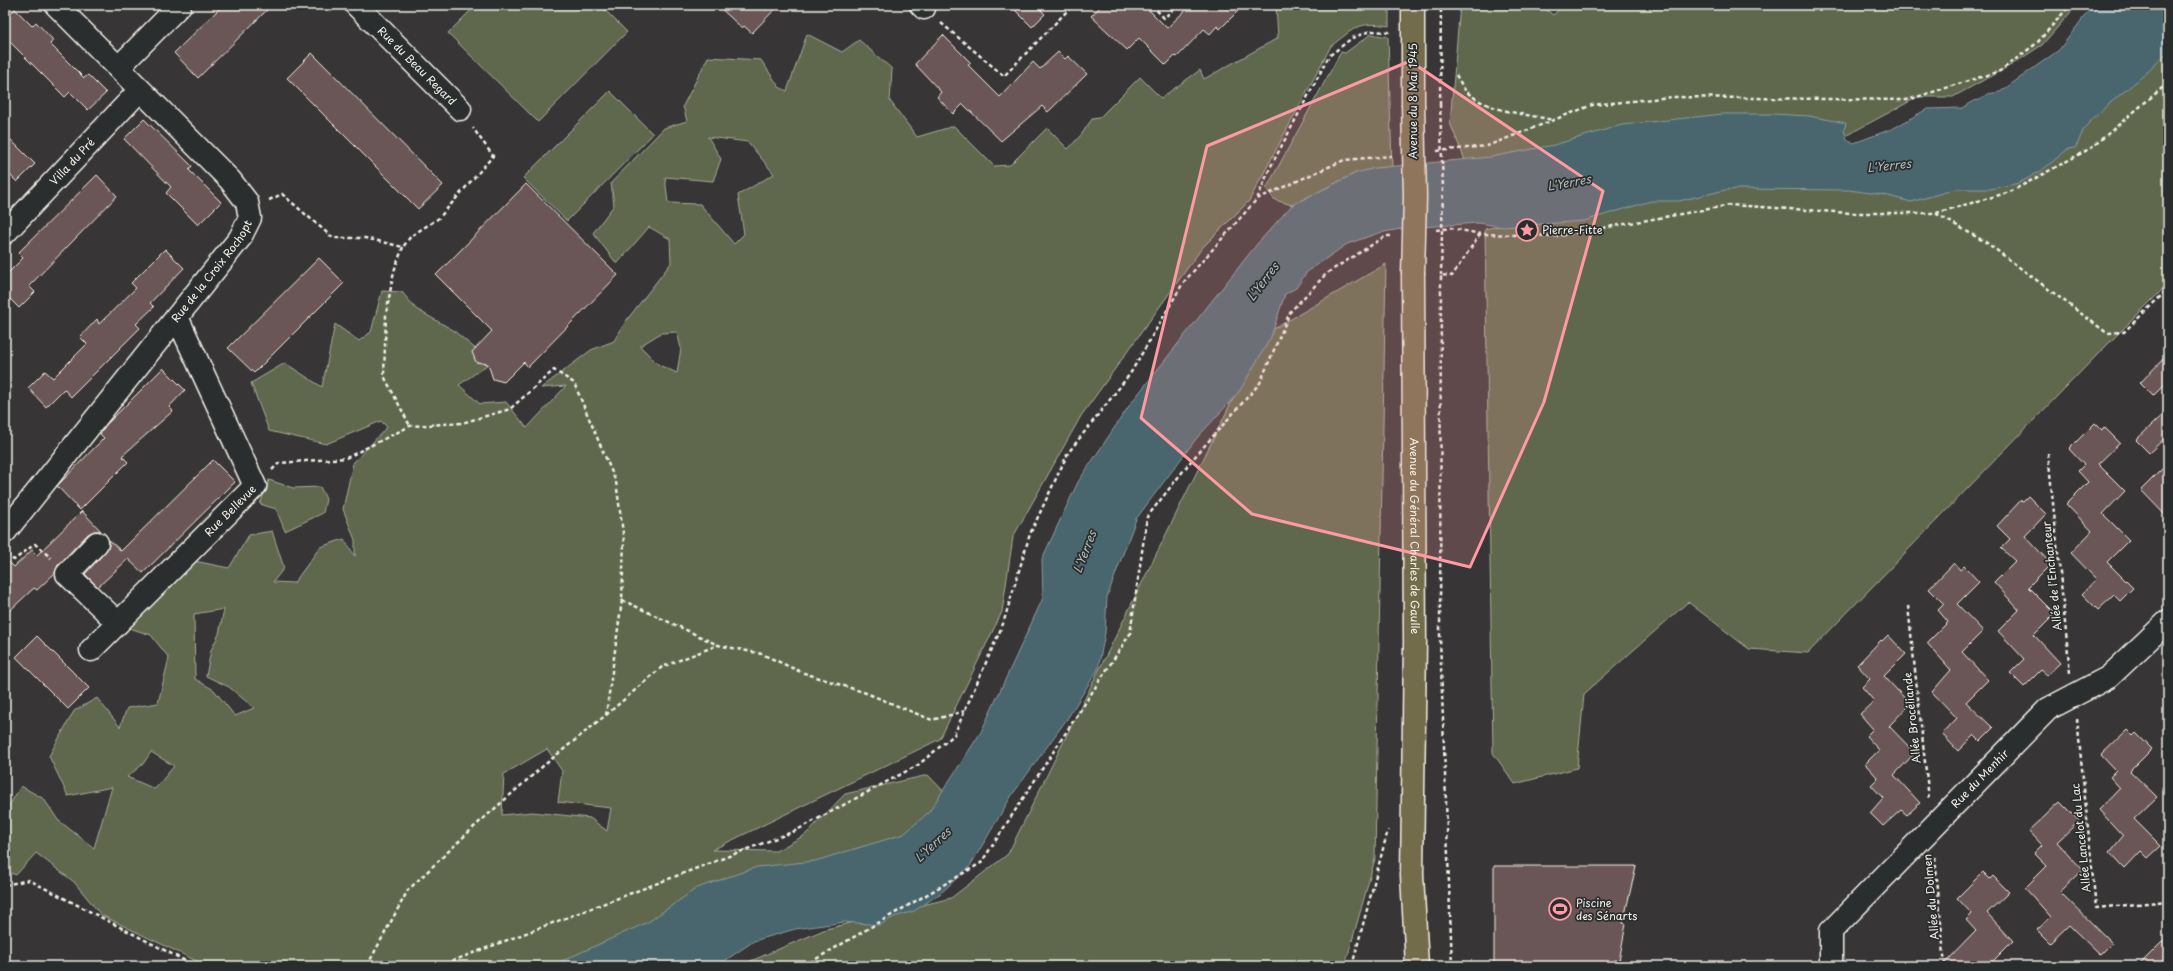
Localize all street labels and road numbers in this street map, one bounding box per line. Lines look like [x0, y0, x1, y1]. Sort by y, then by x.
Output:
street label: Rue du Beau Regard [374, 22, 460, 109]
street label: Avenue du 8 Mai 1945 [1404, 43, 1421, 159]
street label: Villa du Pré [45, 134, 99, 189]
street label: Rue de la Croix Rochopt [167, 216, 256, 326]
street label: Avenue du Général Charles de Gaulle [1406, 438, 1424, 634]
street label: Rue Bellevue [200, 480, 260, 540]
street label: Allée de l'Enchanteur [2037, 520, 2066, 632]
street label: Allée Brocéliande [1898, 671, 1925, 764]
street label: Rue du Menhir [1947, 745, 2012, 812]
street label: Allée Lancelot du Lac [2066, 783, 2095, 893]
street label: Allée du Dolmen [1918, 853, 1943, 941]

